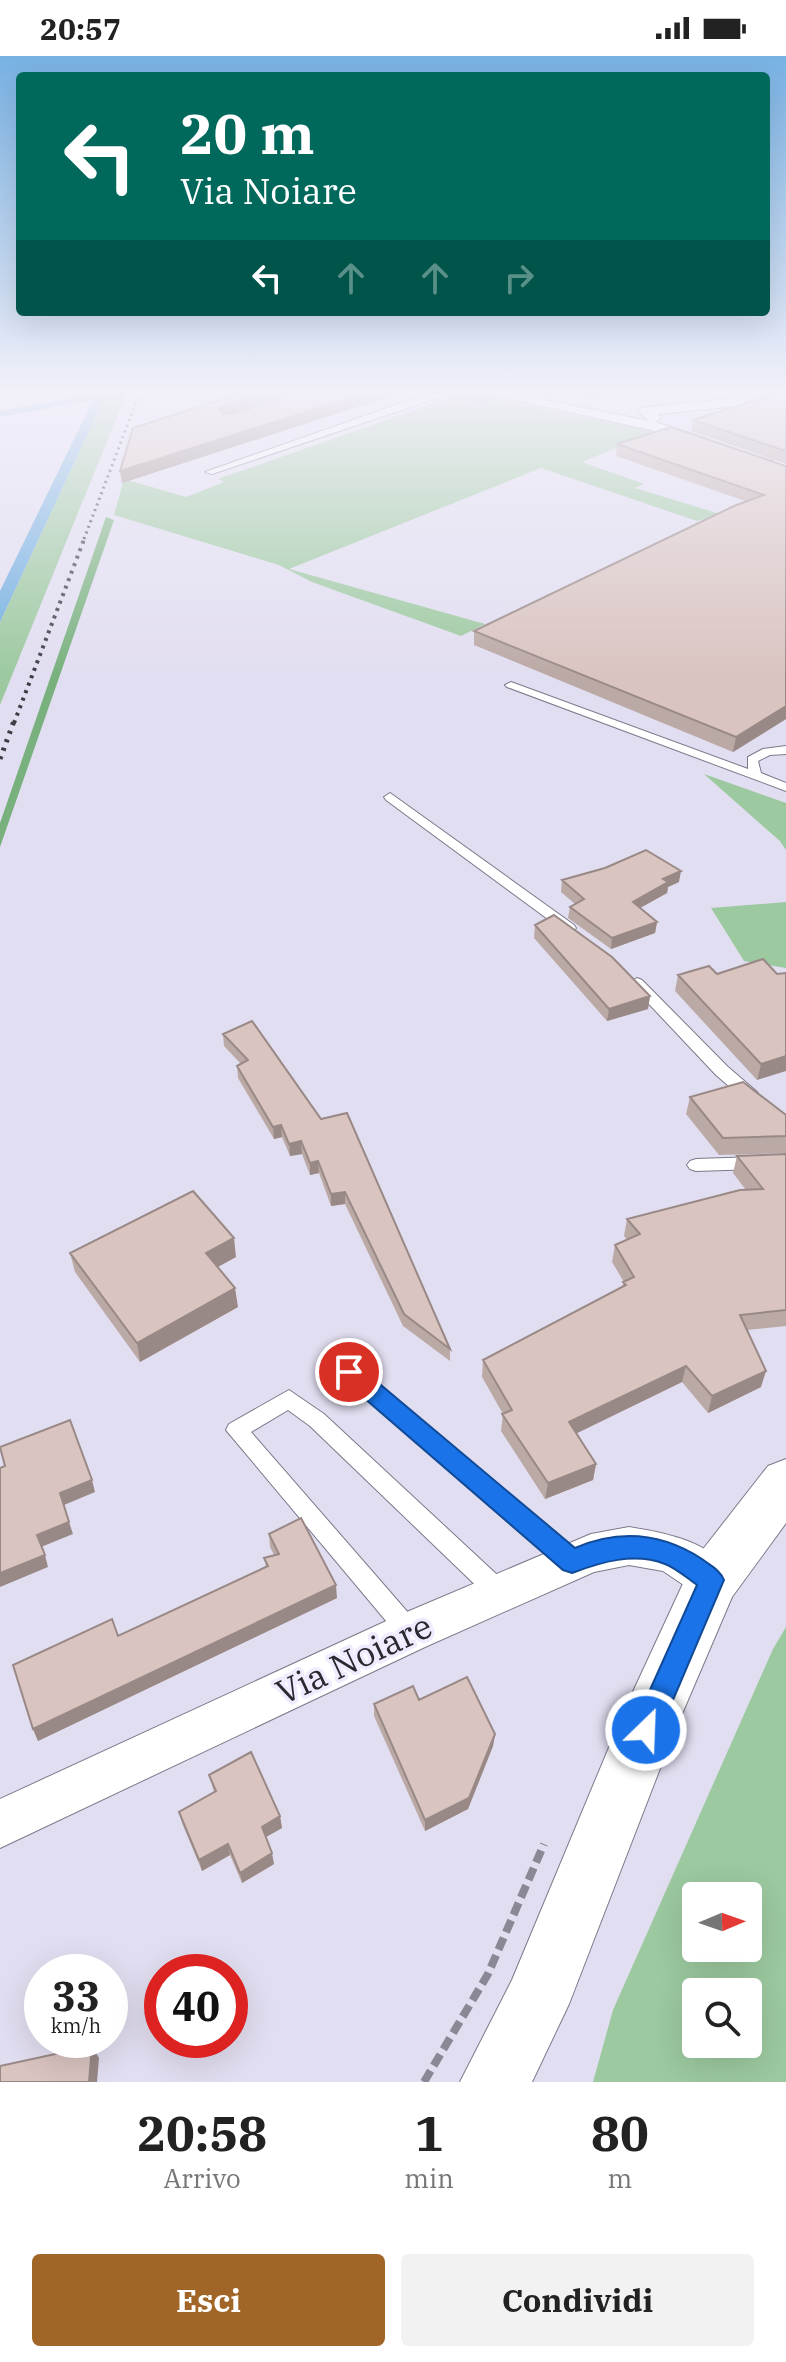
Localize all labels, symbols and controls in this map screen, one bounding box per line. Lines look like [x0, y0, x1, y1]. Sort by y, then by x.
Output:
text: 20:57 [40, 9, 121, 48]
text: 20 m [180, 97, 315, 169]
icon: left [48, 104, 152, 208]
text: Via Noiare [180, 167, 357, 214]
icon: left [245, 256, 289, 300]
icon: ahead [329, 256, 373, 300]
icon: ahead [413, 256, 457, 300]
icon: right [497, 256, 541, 300]
pin [315, 1338, 383, 1406]
icon: arrive [327, 1350, 371, 1394]
street label: Via Noiare [269, 1603, 439, 1713]
position arrow [604, 1688, 688, 1772]
north arrow [682, 1882, 762, 1962]
map controls [682, 1882, 762, 2058]
speed limit sign: 40 [144, 1954, 248, 2058]
text: 33 [52, 1970, 100, 2022]
button: search [682, 1978, 762, 2058]
text: km/h [51, 2012, 101, 2039]
text: 20:58 [137, 2102, 267, 2164]
text: 1 [415, 2102, 443, 2164]
text: 80 [591, 2102, 649, 2164]
text: Arrivo [163, 2161, 241, 2195]
text: min [404, 2161, 454, 2195]
text: m [608, 2161, 632, 2195]
button: Esci [32, 2254, 385, 2346]
button: Condividi [401, 2254, 754, 2346]

